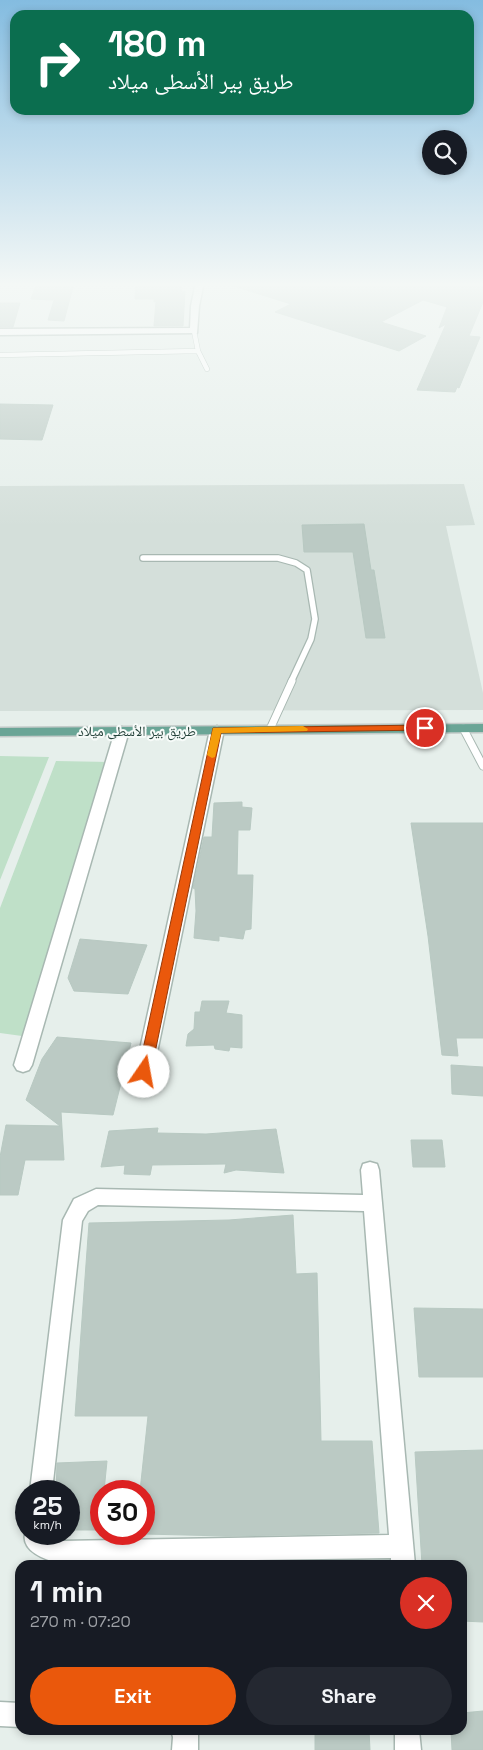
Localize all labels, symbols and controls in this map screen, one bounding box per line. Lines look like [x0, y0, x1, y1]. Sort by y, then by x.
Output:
text: 180 m [108, 22, 206, 66]
icon: right [25, 30, 90, 95]
text: طريق بير الأسطى ميلاد [108, 67, 293, 95]
map controls [422, 130, 467, 175]
button: search [422, 130, 467, 175]
pin [404, 707, 446, 749]
icon: arrive [411, 714, 439, 742]
street label: طريق بير الأسطى ميلاد [78, 722, 196, 741]
position arrow [117, 1045, 169, 1097]
speed limit sign: 30 [90, 1480, 155, 1545]
text: 25 [33, 1490, 62, 1522]
text: km/h [33, 1517, 62, 1533]
text: 1 min [30, 1572, 103, 1611]
button: close [400, 1577, 452, 1629]
text: 270 m · 07:20 [30, 1611, 131, 1632]
button: Exit [30, 1667, 236, 1725]
button: Share [246, 1667, 452, 1725]

